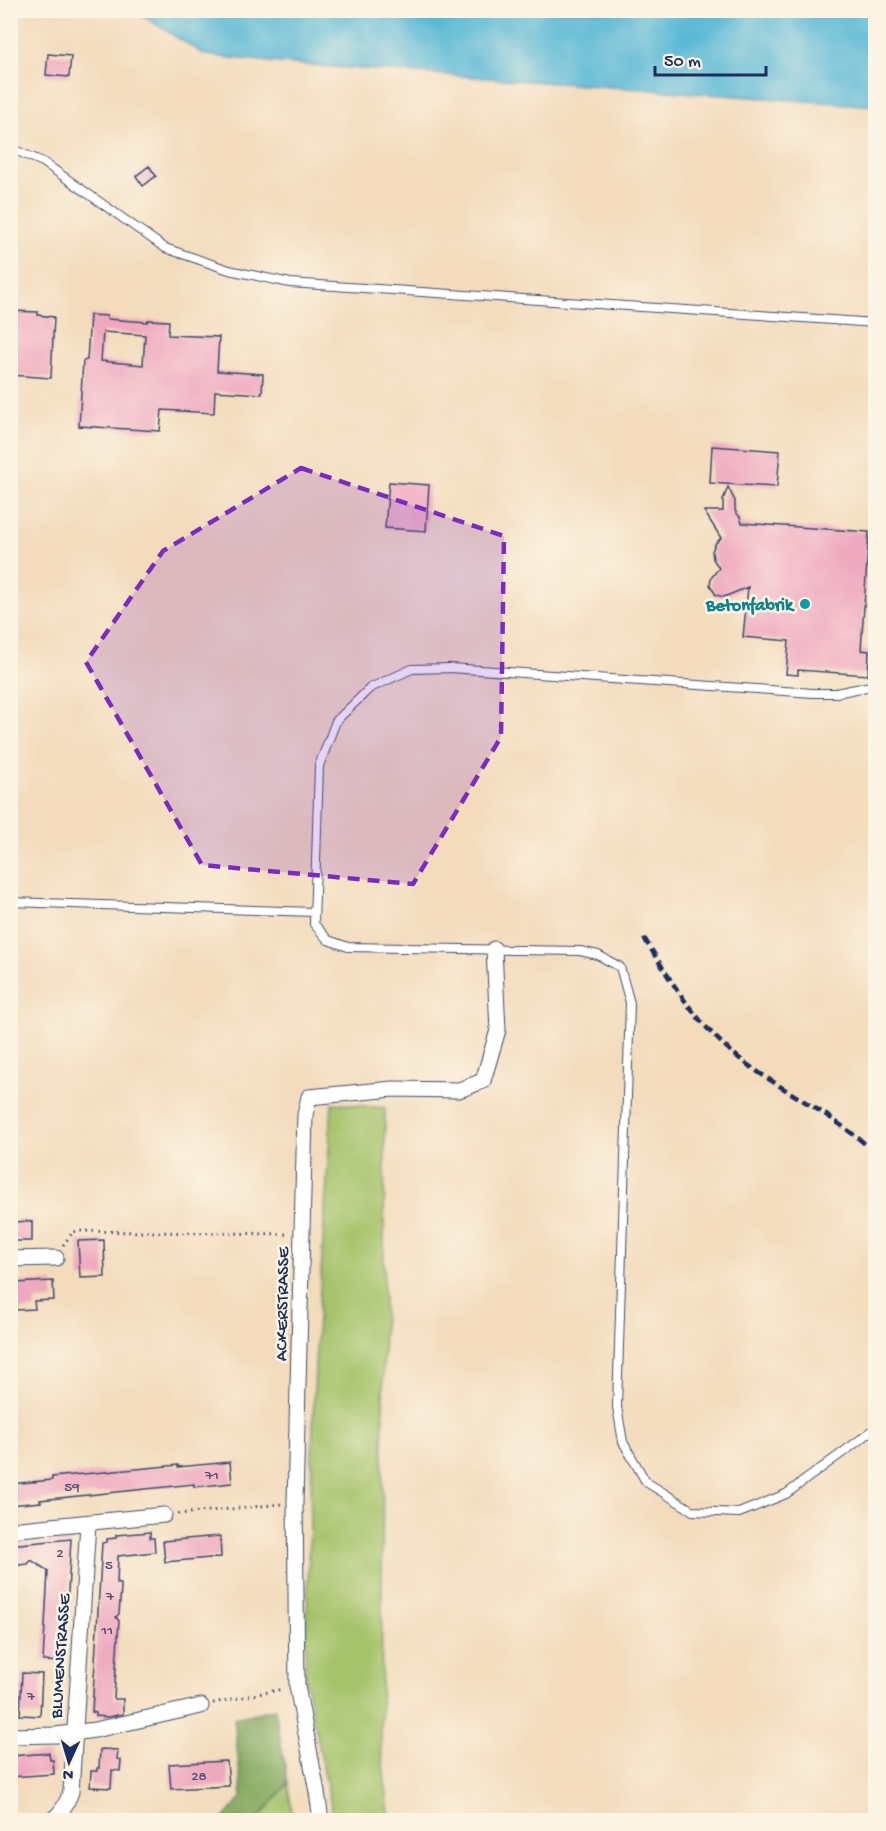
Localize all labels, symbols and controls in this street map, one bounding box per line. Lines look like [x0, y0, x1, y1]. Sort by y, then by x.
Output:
scale bar [655, 39, 766, 77]
text: 50 m [664, 52, 701, 73]
place label: Betonfabrik [705, 596, 795, 617]
marker: Betonfabrik [798, 597, 812, 611]
street label: ACKERSTRASSE [272, 1246, 295, 1361]
house number: 71 [204, 1467, 219, 1485]
house number: 59 [64, 1479, 80, 1497]
house number: 2 [56, 1545, 64, 1563]
house number: 5 [105, 1557, 113, 1575]
house number: 7 [105, 1588, 115, 1606]
street label: BLUMENSTRASSE [47, 1592, 76, 1720]
house number: 11 [100, 1622, 113, 1640]
house number: 7 [26, 1688, 36, 1706]
north arrow [39, 1732, 99, 1792]
text: N [62, 1764, 74, 1783]
house number: 28 [191, 1768, 207, 1786]

